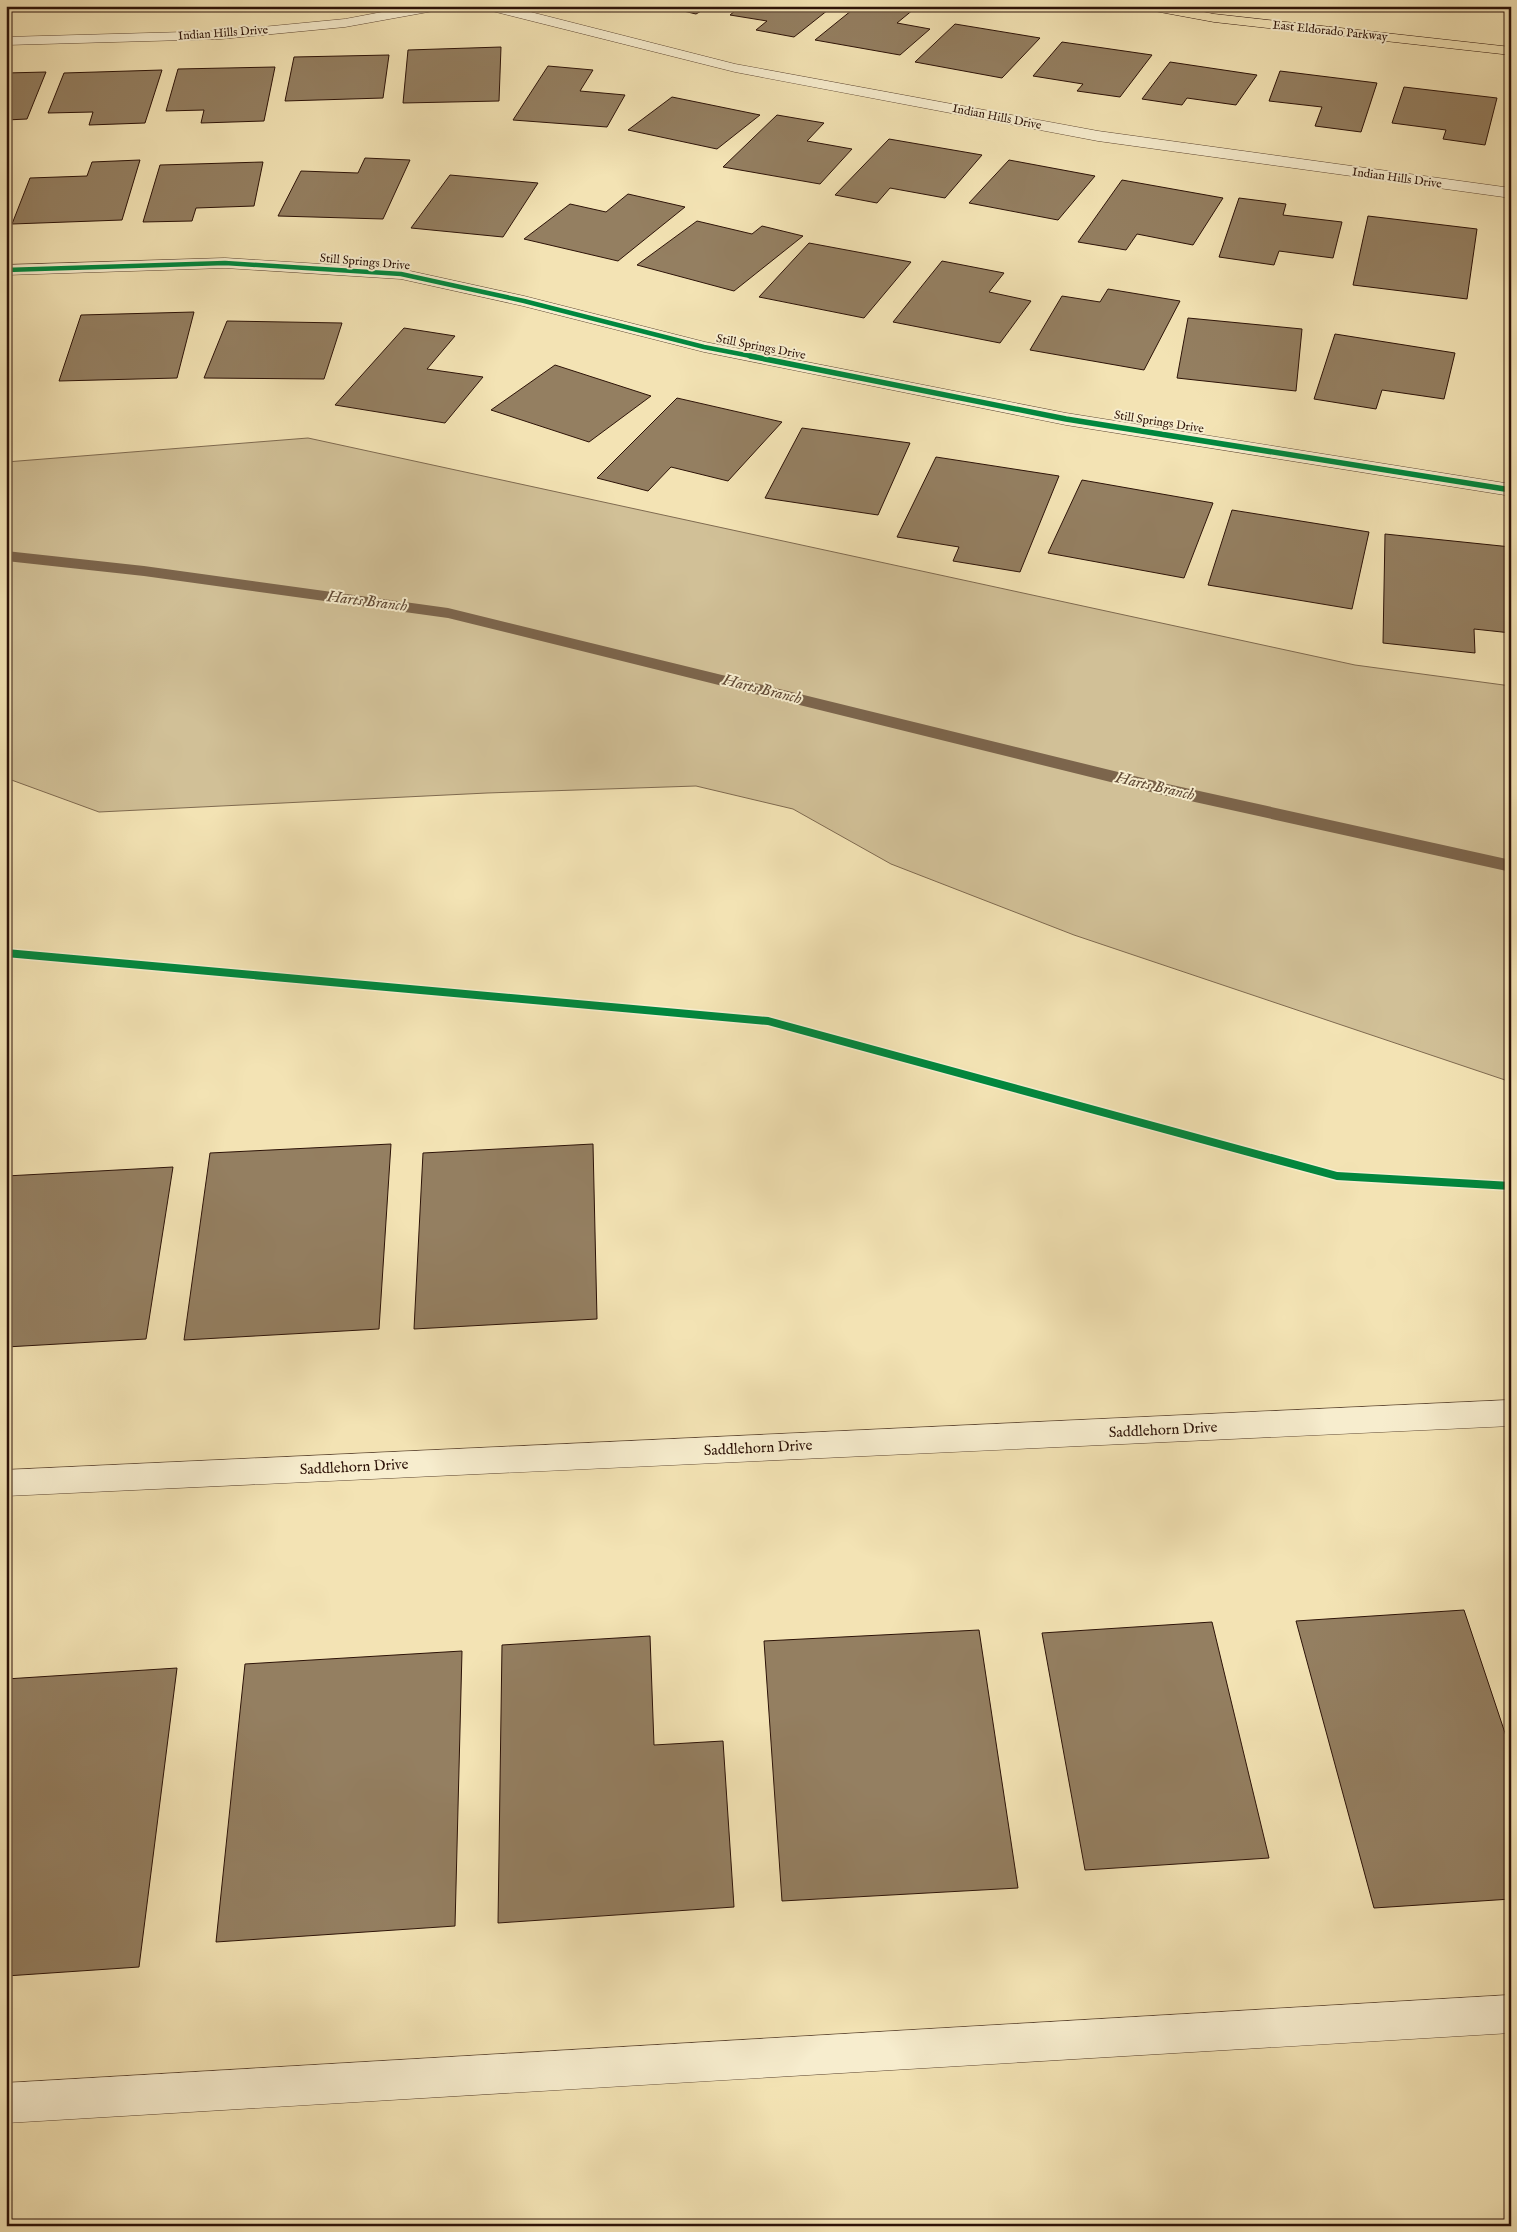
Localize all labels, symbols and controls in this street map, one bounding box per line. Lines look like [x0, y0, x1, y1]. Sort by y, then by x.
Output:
street label: East Eldorado Parkway [1272, 18, 1388, 45]
street label: Indian Hills Drive [177, 22, 269, 44]
street label: Indian Hills Drive [951, 101, 1043, 133]
street label: Indian Hills Drive [1351, 164, 1443, 192]
street label: Still Springs Drive [319, 251, 411, 274]
street label: Still Springs Drive [715, 331, 807, 364]
street label: Still Springs Drive [1113, 408, 1205, 438]
water label: Harts Branch [325, 587, 409, 617]
water label: Harts Branch [719, 670, 804, 710]
water label: Harts Branch [1112, 768, 1197, 806]
street label: Saddlehorn Drive [1108, 1418, 1218, 1442]
street label: Saddlehorn Drive [703, 1436, 813, 1460]
street label: Saddlehorn Drive [299, 1455, 409, 1479]

